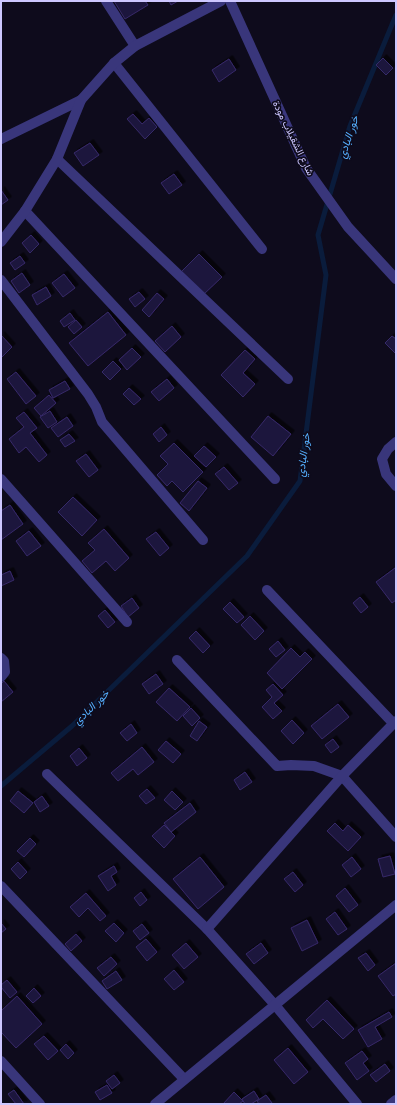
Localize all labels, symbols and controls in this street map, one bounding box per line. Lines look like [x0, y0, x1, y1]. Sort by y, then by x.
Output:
street label: شارع الشقيلاب مودة [270, 99, 317, 178]
water label: خور البادي [334, 113, 364, 161]
water label: خور البادي [293, 431, 315, 478]
water label: خور البادي [70, 686, 114, 729]

